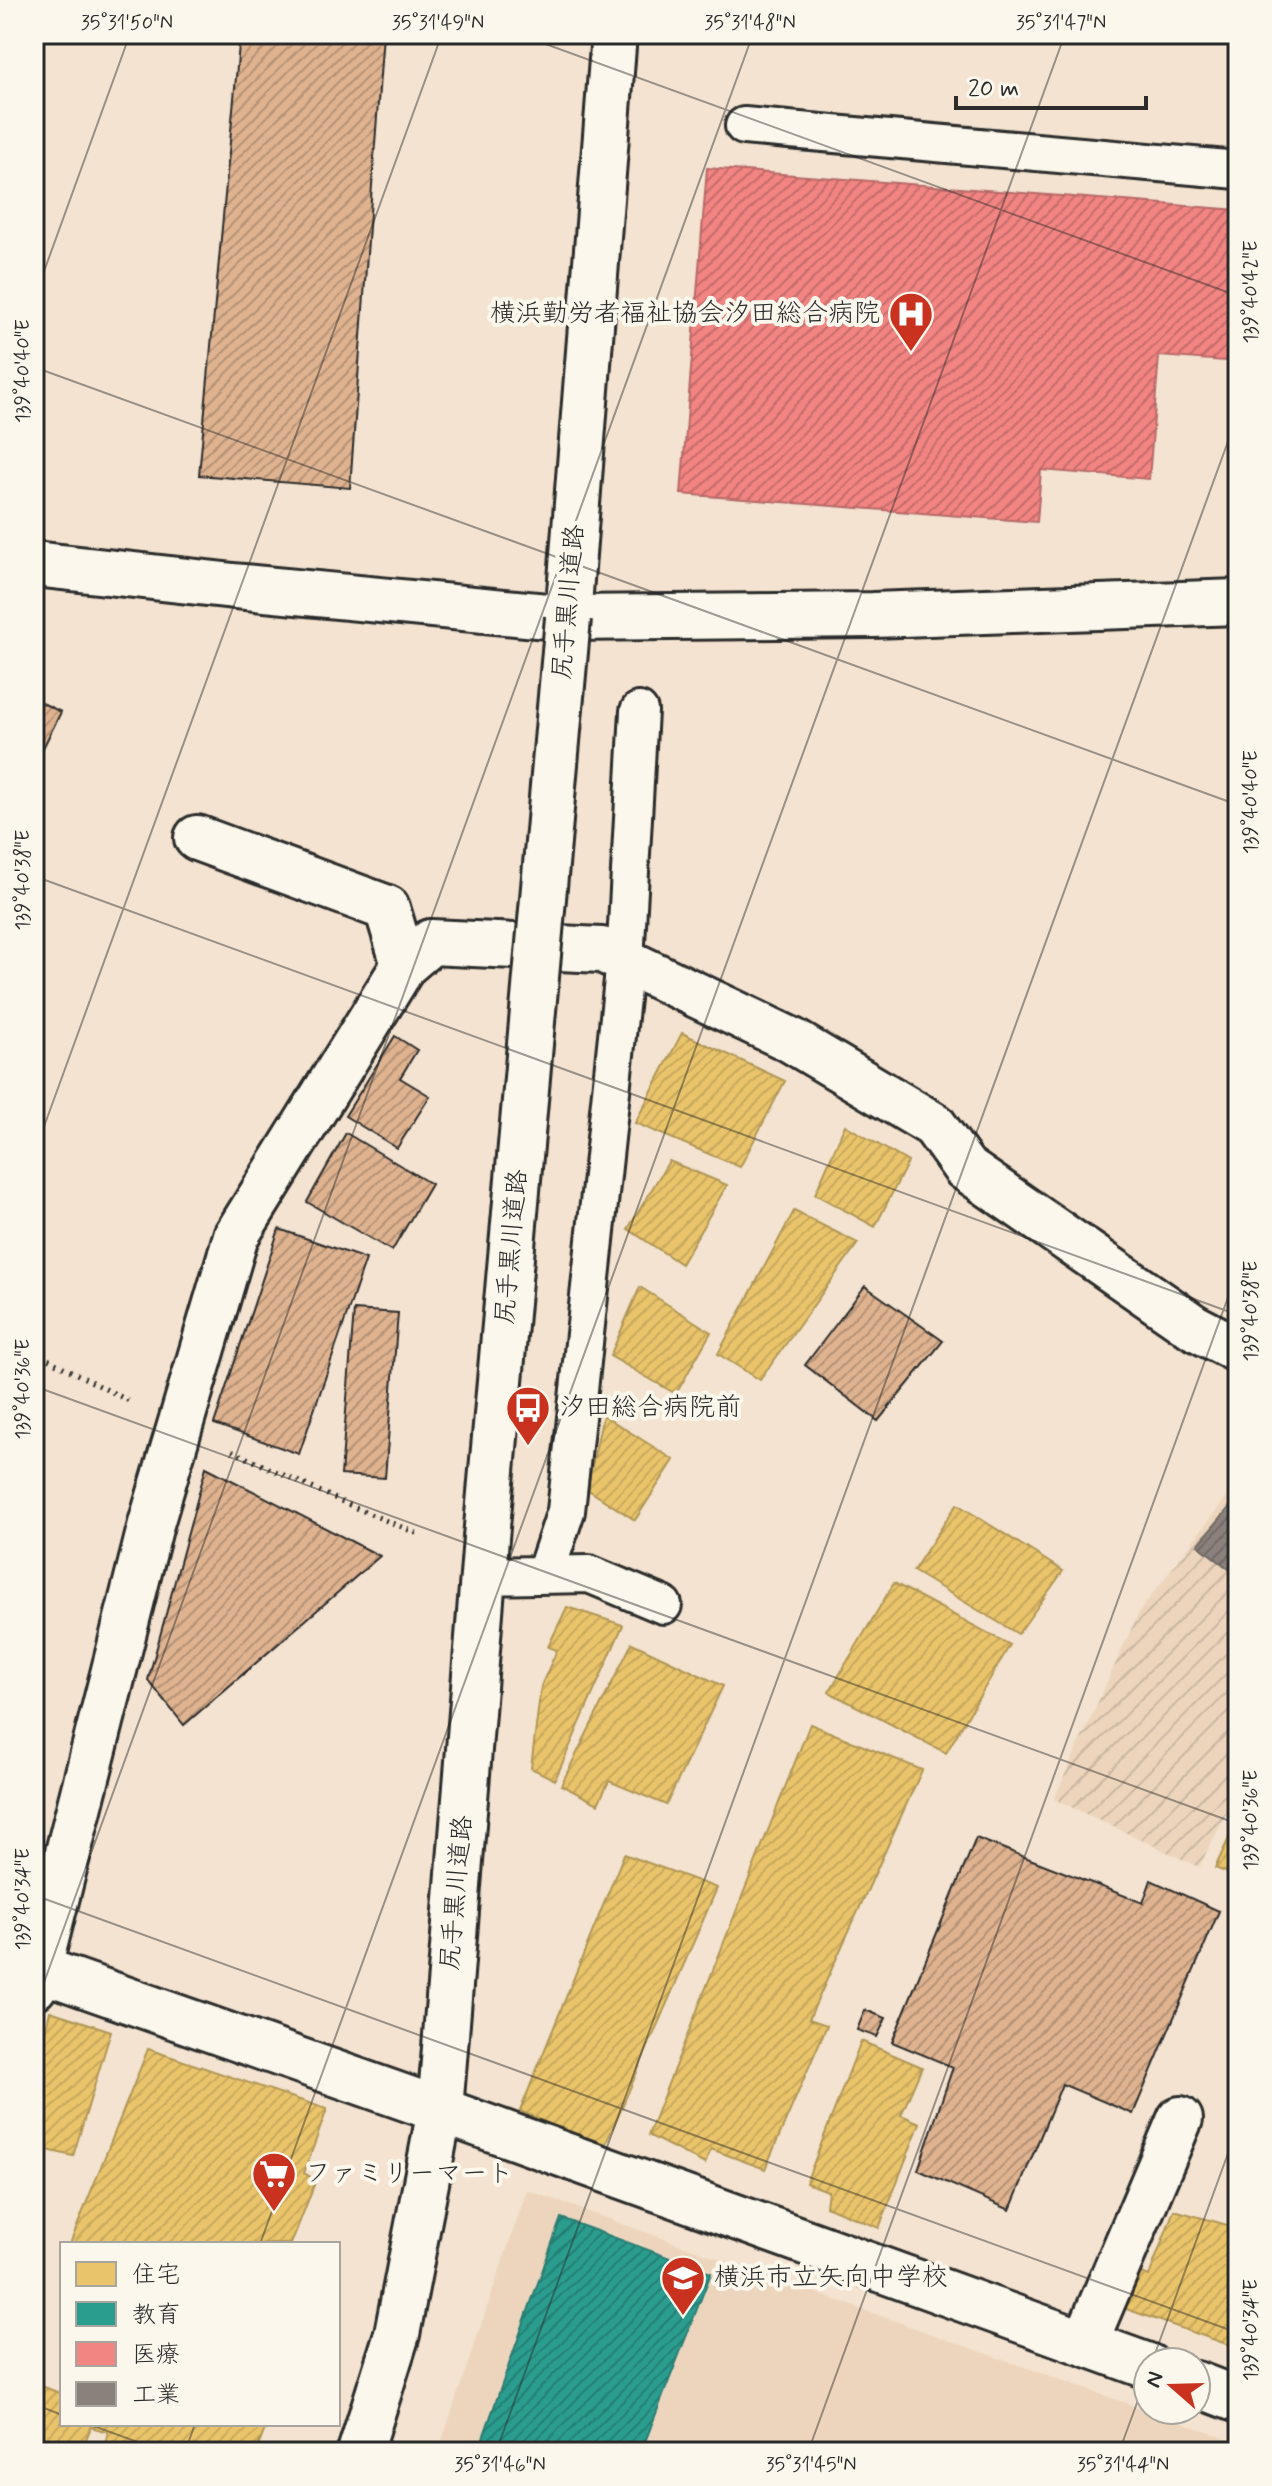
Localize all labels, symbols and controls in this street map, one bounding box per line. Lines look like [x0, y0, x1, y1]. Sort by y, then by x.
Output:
text: 35°31'50"N [81, 10, 173, 37]
text: 35°31'49"N [392, 10, 484, 37]
text: 35°31'48"N [704, 10, 796, 37]
text: 35°31'47"N [1016, 10, 1106, 37]
scale bar [956, 60, 1146, 110]
text: 20 m [968, 74, 1019, 105]
text: 139°40'42"E [1238, 240, 1265, 344]
hospital icon: 横浜勤労者福祉協会汐田総合病院 [887, 290, 935, 353]
place label: 横浜勤労者福祉協会汐田総合病院 [490, 297, 880, 331]
text: 139°40'40"E [10, 319, 37, 423]
street label: 尻手黒川道路 [545, 523, 593, 681]
text: 139°40'40"E [1238, 750, 1265, 854]
text: 139°40'38"E [10, 830, 37, 930]
street label: 尻手黒川道路 [488, 1168, 536, 1326]
text: 139°40'38"E [1238, 1261, 1265, 1361]
text: 139°40'36"E [10, 1338, 37, 1440]
bus stop icon: 汐田総合病院前 [504, 1384, 552, 1447]
place label: 汐田総合病院前 [559, 1391, 741, 1425]
text: 139°40'36"E [1238, 1769, 1265, 1871]
street label: 尻手黒川道路 [433, 1814, 481, 1972]
text: 139°40'34"E [10, 1848, 37, 1950]
supermarket icon: ファミリーマート [250, 2150, 298, 2213]
place label: ファミリーマート [305, 2157, 514, 2191]
legend [60, 2242, 340, 2426]
school or university icon: 横浜市立矢向中学校 [659, 2254, 707, 2317]
text: 住宅 [132, 2260, 180, 2291]
place label: 横浜市立矢向中学校 [714, 2261, 948, 2295]
text: 139°40'34"E [1238, 2279, 1265, 2381]
text: 教育 [132, 2300, 180, 2331]
text: 医療 [132, 2340, 180, 2371]
north arrow [1132, 2346, 1212, 2426]
text: N [1139, 2368, 1171, 2392]
text: 工業 [132, 2380, 180, 2411]
text: 35°31'46"N [454, 2452, 546, 2479]
text: 35°31'45"N [765, 2452, 857, 2479]
text: 35°31'44"N [1077, 2452, 1169, 2479]

